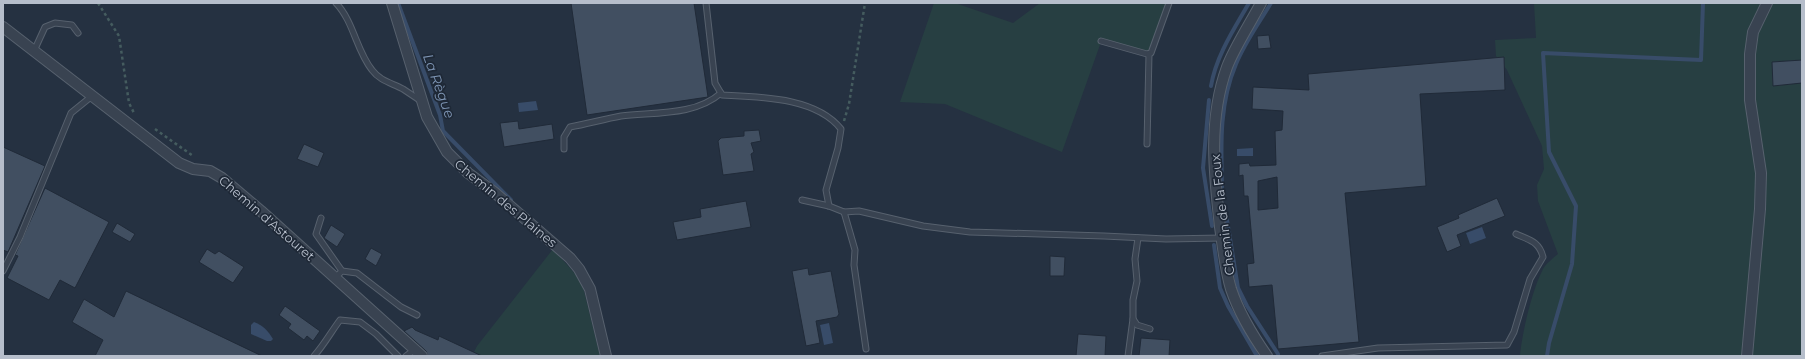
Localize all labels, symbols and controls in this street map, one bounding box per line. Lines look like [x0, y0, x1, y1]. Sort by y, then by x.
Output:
water label: La Règue [419, 51, 459, 121]
street label: Chemin de la Foux [1207, 154, 1237, 276]
street label: Chemin des Plaines [452, 155, 560, 251]
street label: Chemin d'Astouret [216, 172, 318, 264]

